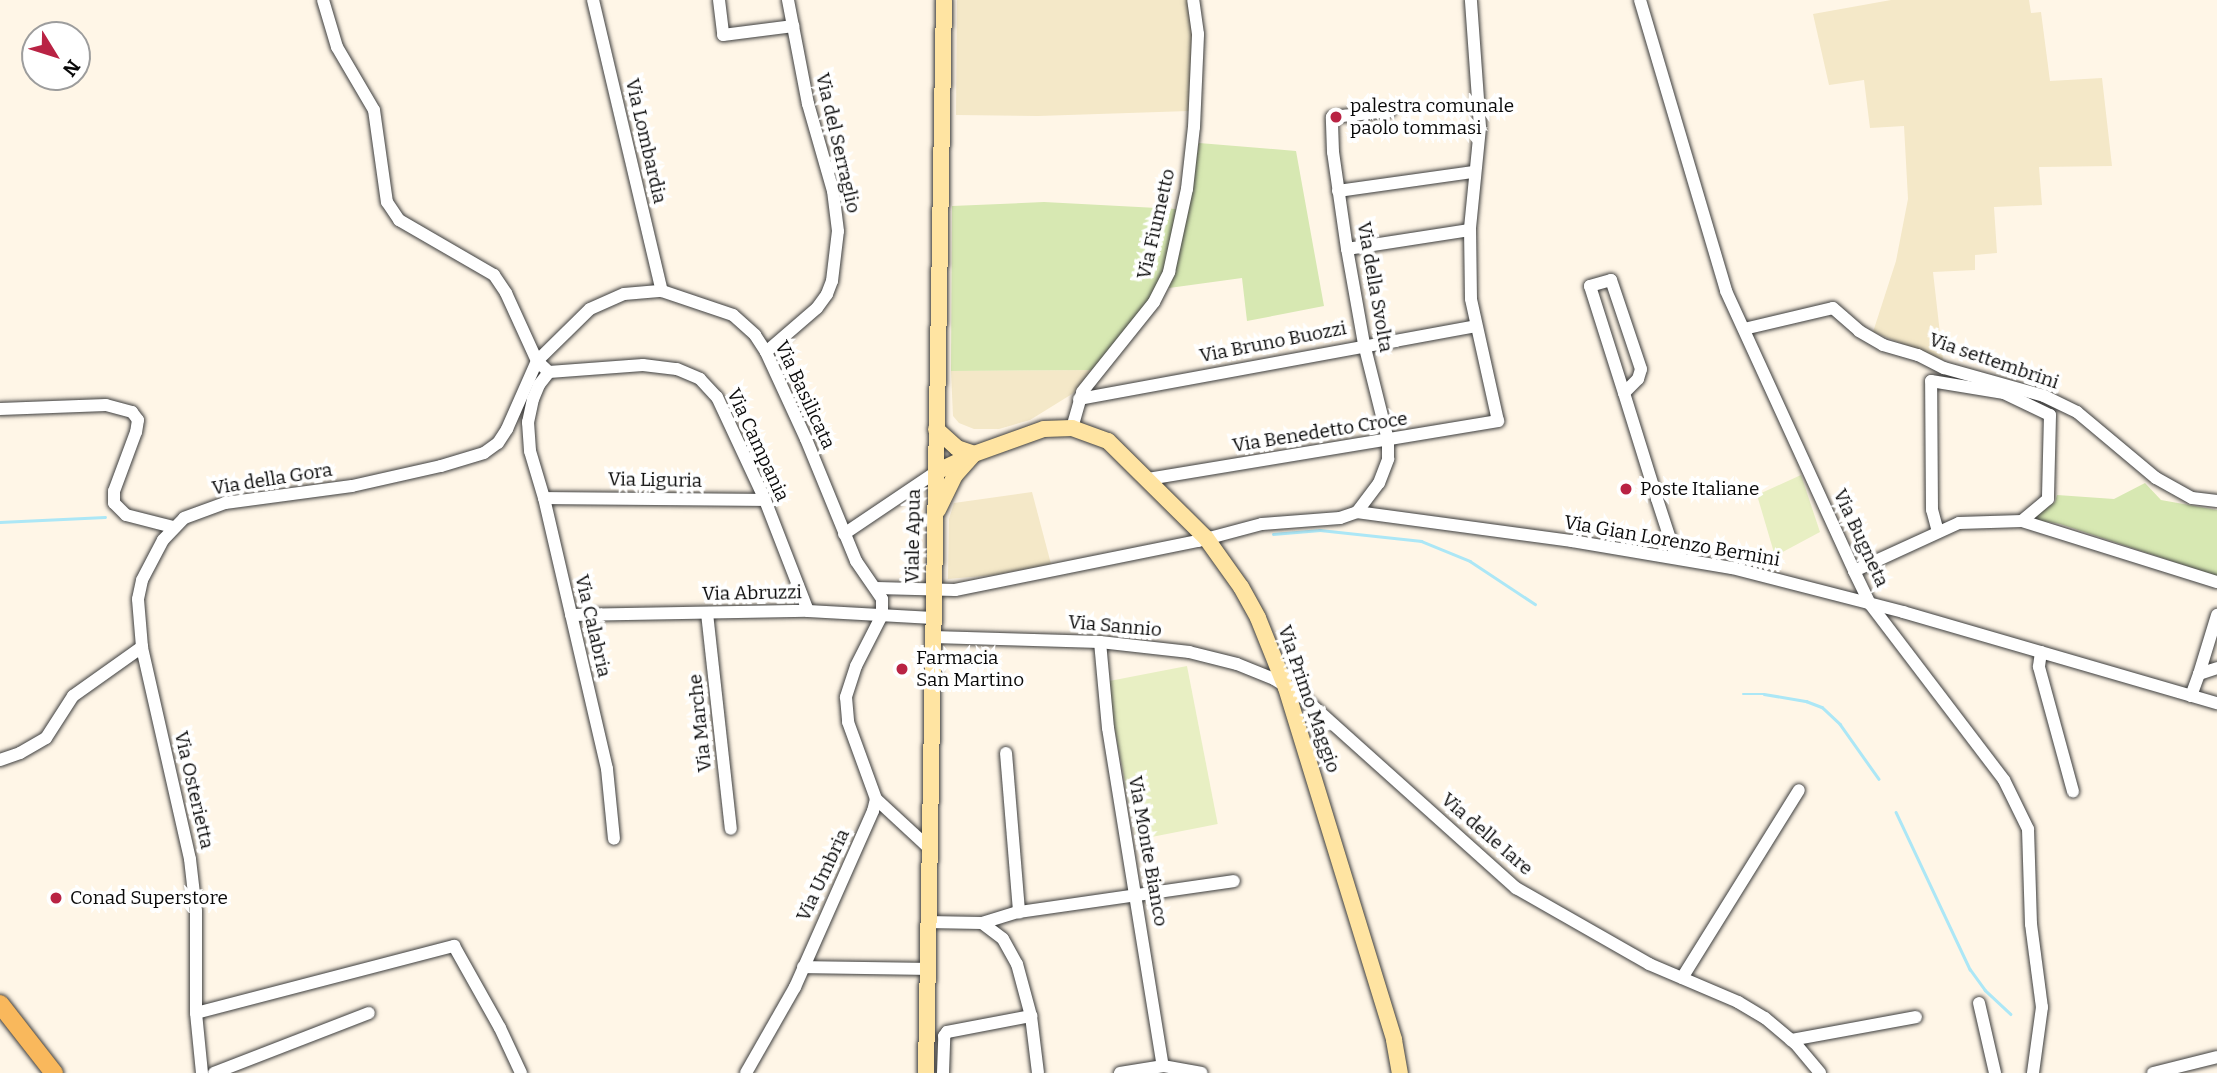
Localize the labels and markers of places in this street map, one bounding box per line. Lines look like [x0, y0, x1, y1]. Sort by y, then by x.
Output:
place label: palestra comunale paolo tommasi [1350, 95, 1514, 139]
marker: palestra comunale paolo tommasi [1328, 109, 1344, 125]
place label: Poste Italiane [1640, 478, 1759, 500]
marker: Poste Italiane [1618, 481, 1634, 497]
place label: Farmacia San Martino [916, 647, 1024, 691]
marker: Farmacia San Martino [894, 661, 910, 677]
place label: Conad Superstore [70, 887, 228, 909]
marker: Conad Superstore [48, 890, 64, 906]

